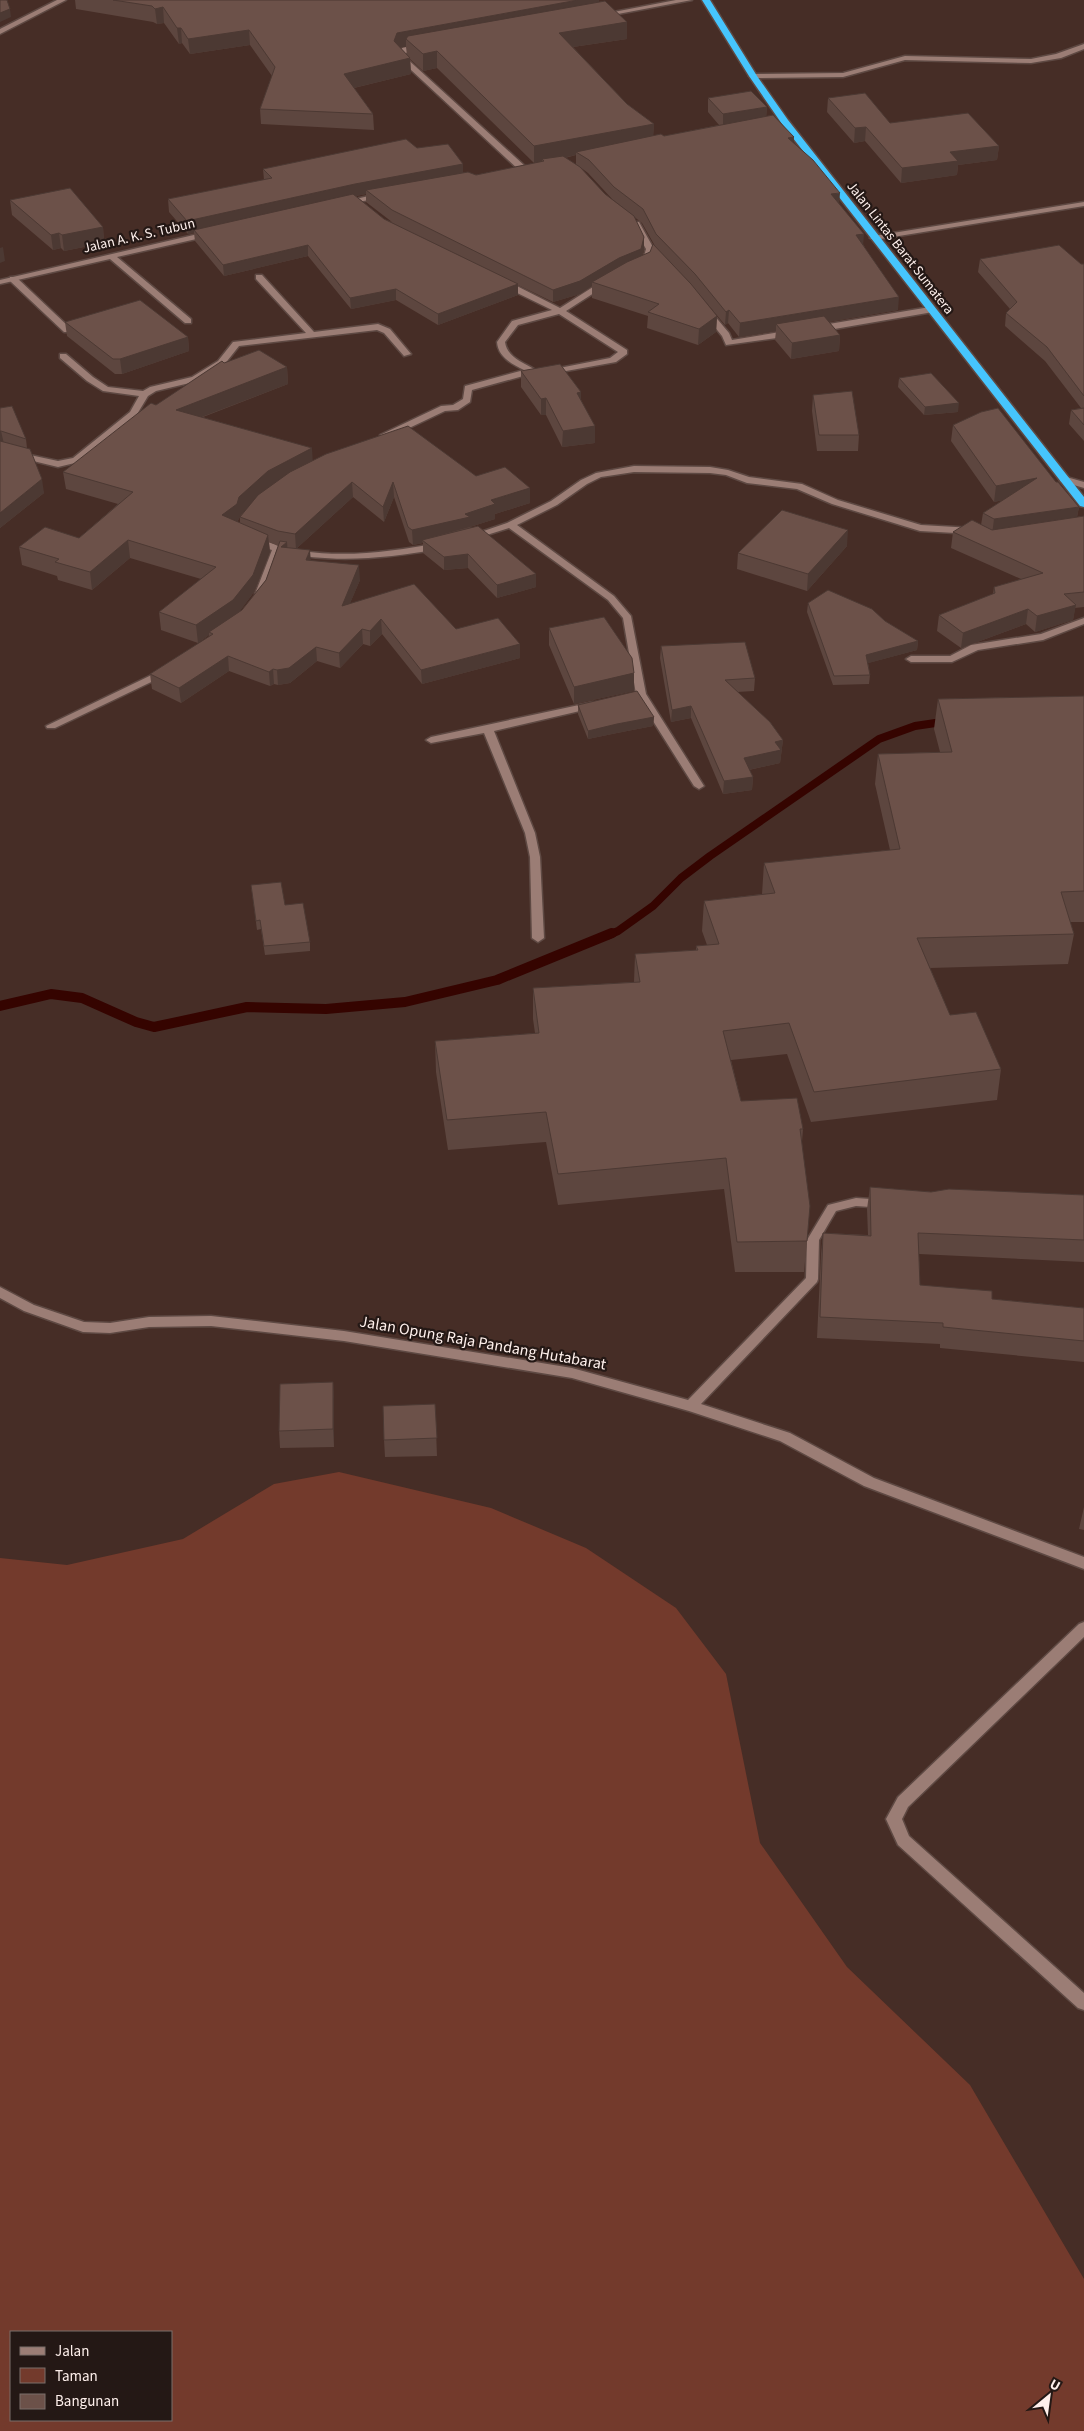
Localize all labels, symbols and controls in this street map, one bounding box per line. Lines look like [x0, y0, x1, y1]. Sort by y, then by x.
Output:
street label: Jalan Lintas Barat Sumatera [842, 177, 958, 319]
street label: Jalan A. K. S. Tubun [81, 213, 197, 259]
street label: Jalan Opung Raja Pandang Hutabarat [358, 1310, 609, 1376]
legend [10, 2331, 172, 2421]
text: Jalan [55, 2341, 89, 2362]
text: Taman [55, 2366, 98, 2387]
north arrow [1024, 2371, 1074, 2421]
text: U [1046, 2375, 1064, 2397]
text: Bangunan [55, 2391, 119, 2412]

